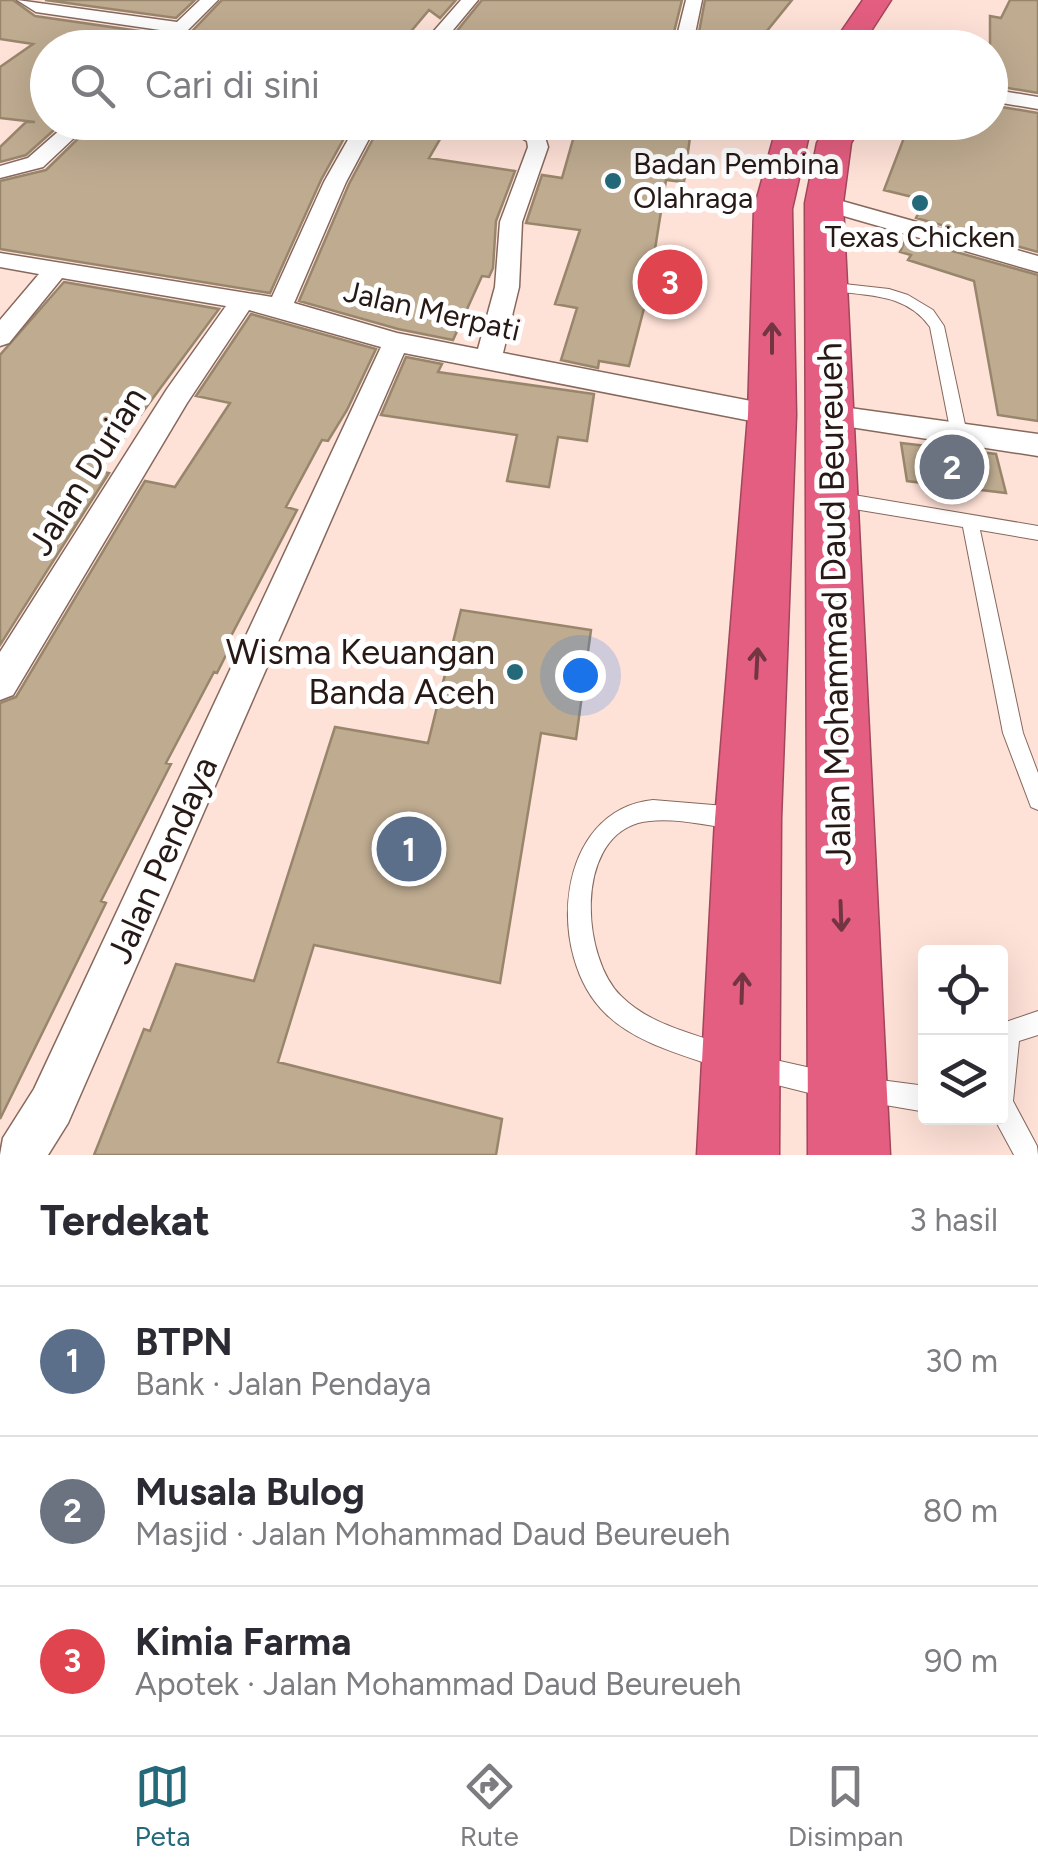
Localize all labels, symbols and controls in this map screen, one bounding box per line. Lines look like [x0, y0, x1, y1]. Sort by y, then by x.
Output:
search box [30, 30, 1008, 140]
icon: search [65, 58, 120, 113]
text: Cari di sini [145, 62, 320, 108]
place label: Badan Pembina Olahraga [633, 145, 839, 216]
marker: Badan Pembina Olahraga [602, 170, 624, 192]
marker: Texas Chicken [909, 192, 931, 214]
place label: Texas Chicken [825, 218, 1015, 255]
pin: 3 [638, 244, 702, 320]
street label: Jalan Merpati [340, 272, 524, 349]
one-way arrow [762, 323, 782, 356]
street label: Jalan Mohammad Daud Beureueh [808, 342, 860, 866]
street label: Jalan Durian [19, 379, 155, 563]
pin: 2 [920, 430, 984, 504]
place label: Wisma Keuangan Banda Aceh [226, 631, 495, 713]
one-way arrow [748, 647, 767, 679]
your location [555, 650, 606, 701]
marker: Wisma Keuangan Banda Aceh [504, 661, 526, 683]
street label: Jalan Pendaya [98, 750, 226, 970]
pin: 1 [376, 812, 442, 886]
one-way arrow [832, 899, 851, 931]
map controls [918, 945, 1008, 1125]
button: locate [918, 945, 1008, 1035]
one-way arrow [733, 972, 752, 1004]
button: layers [918, 1035, 1008, 1125]
text: Terdekat [40, 1195, 210, 1246]
text: 3 hasil [909, 1201, 998, 1239]
text: BTPN [135, 1319, 233, 1365]
text: 1 [66, 1342, 79, 1380]
text: 30 m [925, 1342, 998, 1380]
text: Bank · Jalan Pendaya [135, 1365, 431, 1403]
text: Musala Bulog [135, 1469, 365, 1515]
text: 2 [63, 1492, 82, 1530]
text: 80 m [923, 1492, 998, 1530]
text: Masjid · Jalan Mohammad Daud Beureueh [135, 1515, 730, 1553]
text: Kimia Farma [135, 1619, 351, 1665]
text: 3 [64, 1642, 81, 1680]
text: 90 m [924, 1642, 998, 1680]
text: Apotek · Jalan Mohammad Daud Beureueh [135, 1665, 741, 1703]
tab: Peta [135, 1759, 191, 1853]
tab: Rute [460, 1759, 519, 1853]
tab: Disimpan [788, 1759, 903, 1853]

